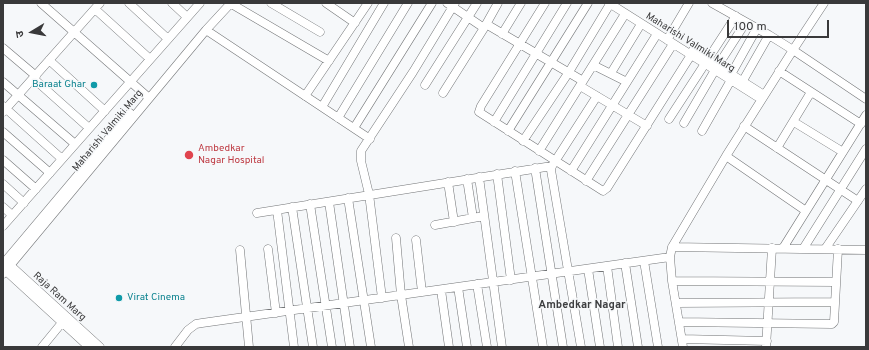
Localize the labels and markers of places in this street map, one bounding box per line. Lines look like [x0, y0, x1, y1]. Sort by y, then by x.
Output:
place label: Baraat Ghar [32, 79, 86, 91]
marker: Baraat Ghar [89, 80, 99, 90]
place label: Ambedkar Nagar Hospital [198, 143, 264, 166]
marker: Ambedkar Nagar Hospital [183, 149, 195, 161]
place label: Virat Cinema [127, 292, 185, 304]
marker: Virat Cinema [114, 293, 124, 303]

